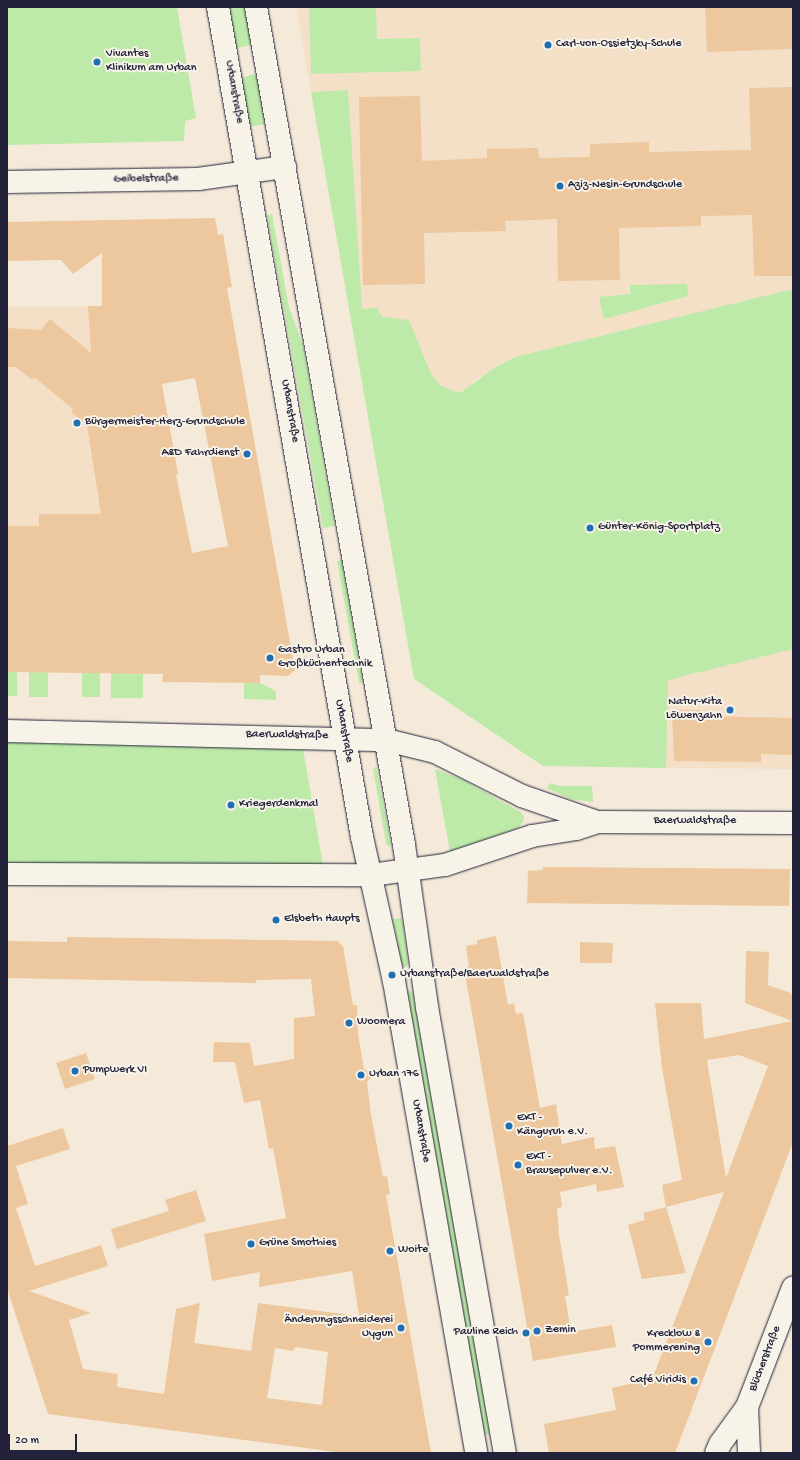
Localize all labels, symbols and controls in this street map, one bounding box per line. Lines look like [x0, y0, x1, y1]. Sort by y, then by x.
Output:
place label: Carl-von-Ossietzky-Schule [556, 38, 681, 52]
marker: Carl-von-Ossietzky-Schule [543, 40, 553, 50]
place label: Vivantes Klinikum am Urban [106, 48, 196, 76]
marker: Vivantes Klinikum am Urban [91, 56, 103, 68]
street label: Urbanstraße [220, 59, 246, 125]
street label: Geibelstraße [113, 172, 179, 188]
place label: Aziz-Nesin-Grundschule [568, 179, 682, 193]
marker: Aziz-Nesin-Grundschule [555, 181, 565, 191]
street label: Urbanstraße [276, 378, 302, 444]
place label: Bürgermeister-Herz-Grundschule [85, 416, 245, 430]
marker: Bürgermeister-Herz-Grundschule [72, 418, 82, 428]
place label: A&D Fahrdienst [161, 447, 239, 461]
marker: A&D Fahrdienst [242, 449, 252, 459]
place label: Günter-König-Sportplatz [598, 521, 720, 535]
marker: Günter-König-Sportplatz [585, 523, 595, 533]
place label: Gastro Urban Großküchentechnik [278, 644, 372, 672]
marker: Gastro Urban Großküchentechnik [265, 653, 275, 663]
place label: Natur-Kita Löwenzahn [666, 696, 722, 724]
street label: Urbanstraße [330, 698, 356, 764]
marker: Natur-Kita Löwenzahn [725, 705, 735, 715]
street label: Baerwaldstraße [246, 728, 328, 744]
place label: Kriegerdenkmal [239, 798, 318, 812]
marker: Kriegerdenkmal [226, 800, 236, 810]
street label: Baerwaldstraße [654, 815, 736, 829]
place label: Elsbeth Haupts [284, 913, 360, 927]
marker: Elsbeth Haupts [271, 915, 281, 925]
place label: Urbanstraße/Baerwaldstraße [400, 968, 549, 982]
marker: Urbanstraße/Baerwaldstraße [387, 970, 397, 980]
place label: Woomera [357, 1016, 405, 1030]
marker: Woomera [344, 1018, 354, 1028]
place label: Pumpwerk VI [83, 1064, 147, 1078]
marker: Pumpwerk VI [70, 1066, 80, 1076]
place label: Urban 176 [369, 1068, 419, 1082]
marker: Urban 176 [356, 1070, 366, 1080]
street label: Urbanstraße [407, 1098, 433, 1164]
place label: EKT - Känguruh e.V. [517, 1112, 588, 1140]
marker: EKT - Känguruh e.V. [504, 1121, 514, 1131]
place label: EKT - Brausepulver e.V. [526, 1151, 612, 1179]
marker: EKT - Brausepulver e.V. [513, 1160, 523, 1170]
place label: Grüne Smothies [259, 1237, 336, 1251]
marker: Grüne Smothies [246, 1239, 256, 1249]
place label: Woite [398, 1244, 428, 1258]
marker: Woite [385, 1246, 395, 1256]
place label: Änderungsschneiderei Uygun [284, 1314, 393, 1342]
marker: Änderungsschneiderei Uygun [396, 1323, 406, 1333]
place label: Zemin [545, 1324, 576, 1338]
street label: Blücherstraße [747, 1324, 785, 1394]
place label: Pauline Reich [454, 1326, 518, 1340]
marker: Zemin [532, 1326, 542, 1336]
marker: Pauline Reich [521, 1328, 531, 1338]
place label: Krecklow & Pommerening [633, 1328, 700, 1356]
marker: Krecklow & Pommerening [703, 1337, 713, 1347]
place label: Café Viridis [630, 1374, 686, 1388]
marker: Café Viridis [689, 1376, 699, 1386]
scale bar [10, 1426, 79, 1452]
text: 20 m [15, 1434, 39, 1448]

